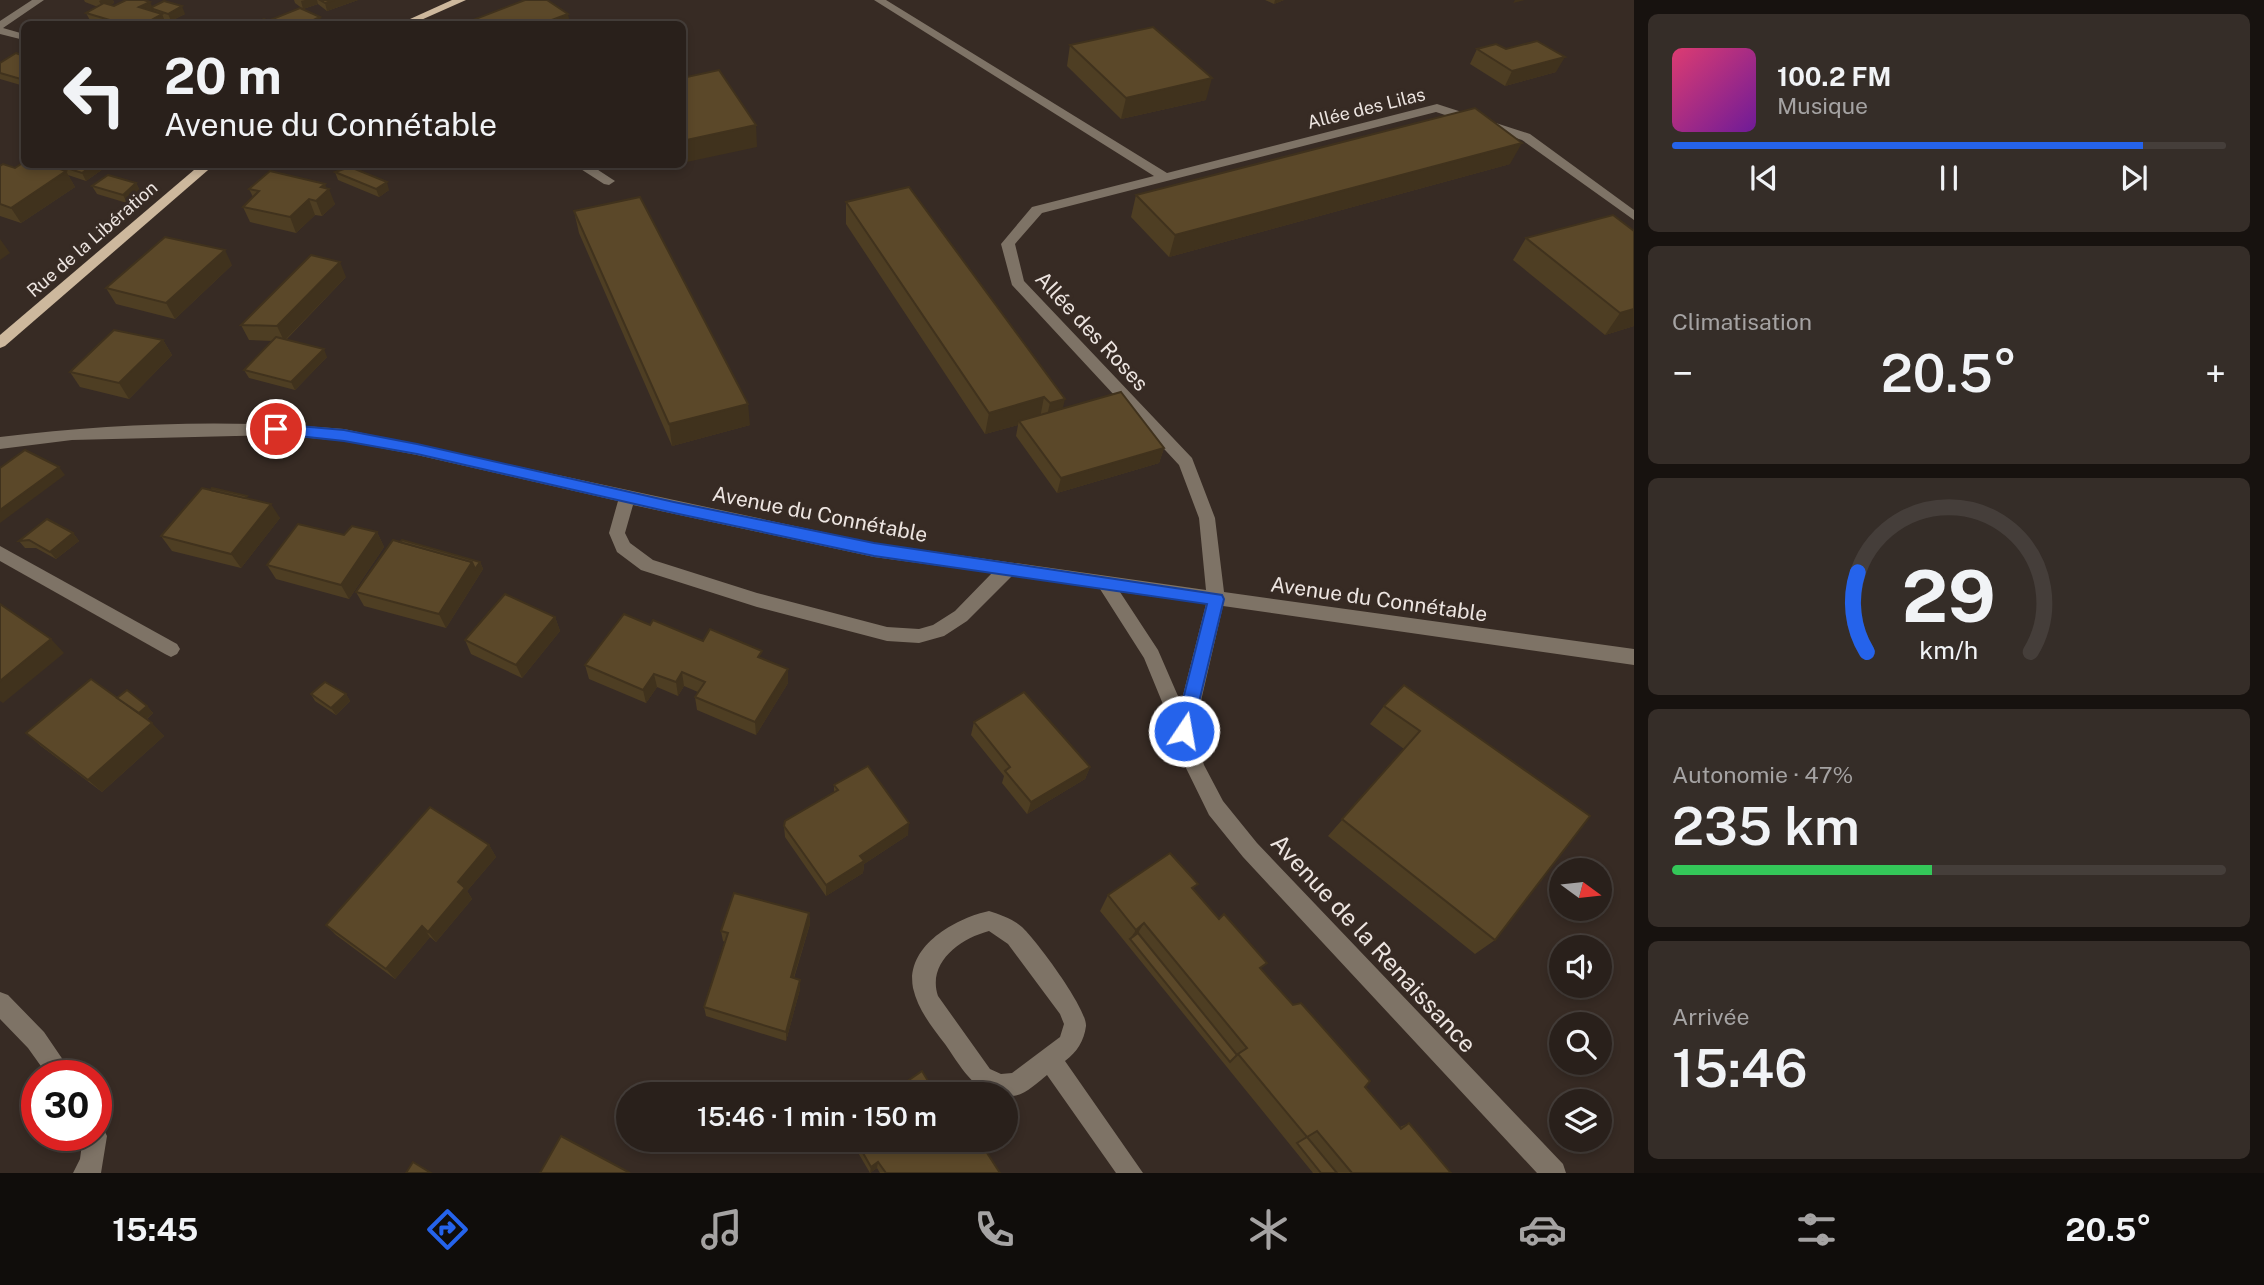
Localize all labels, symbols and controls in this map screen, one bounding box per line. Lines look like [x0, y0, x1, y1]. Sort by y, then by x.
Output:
text: 20 m [164, 47, 282, 105]
icon: left [49, 49, 140, 140]
text: 100.2 FM [1777, 61, 1891, 92]
street label: Allée des Lilas [1305, 83, 1427, 133]
text: Musique [1777, 92, 1868, 119]
text: Avenue du Connétable [164, 106, 497, 143]
icon: previous [1745, 159, 1783, 197]
icon: pause [1930, 159, 1968, 197]
icon: next [2115, 159, 2153, 197]
street label: Rue de la Libération [23, 177, 161, 301]
street label: Allée des Roses [1030, 266, 1154, 396]
text: Climatisation [1672, 308, 1812, 335]
text: 20.5° [1881, 343, 2017, 404]
text: − [1672, 351, 1693, 396]
text: + [2205, 351, 2226, 396]
pin [246, 399, 306, 459]
icon: arrive [257, 410, 295, 448]
street label: Avenue du Connétable [710, 481, 930, 547]
text: 29 [1902, 554, 1996, 639]
street label: Avenue du Connétable [1269, 571, 1489, 627]
text: km/h [1920, 635, 1978, 665]
position arrow [1147, 694, 1221, 768]
text: Autonomie · 47% [1672, 761, 1853, 788]
text: 235 km [1672, 796, 1860, 857]
street label: Avenue de la Renaissance [1266, 828, 1482, 1058]
north arrow [1549, 858, 1612, 920]
map controls [1549, 858, 1612, 1152]
button: sound [1549, 935, 1612, 998]
text: Arrivée [1672, 1003, 1749, 1030]
button: search [1549, 1012, 1612, 1075]
text: 15:46 [1672, 1038, 1808, 1099]
speed limit sign: 30 [21, 1060, 112, 1151]
button: layers [1549, 1089, 1612, 1152]
text: 15:46 · 1 min · 150 m [697, 1101, 937, 1132]
icon: directions [423, 1205, 472, 1254]
icon: music [697, 1205, 746, 1254]
icon: phone [970, 1205, 1019, 1254]
icon: climate [1244, 1205, 1293, 1254]
icon: car [1518, 1205, 1567, 1254]
icon: filters [1792, 1205, 1841, 1254]
text: 15:45 [112, 1211, 198, 1248]
text: 20.5° [2065, 1211, 2152, 1248]

